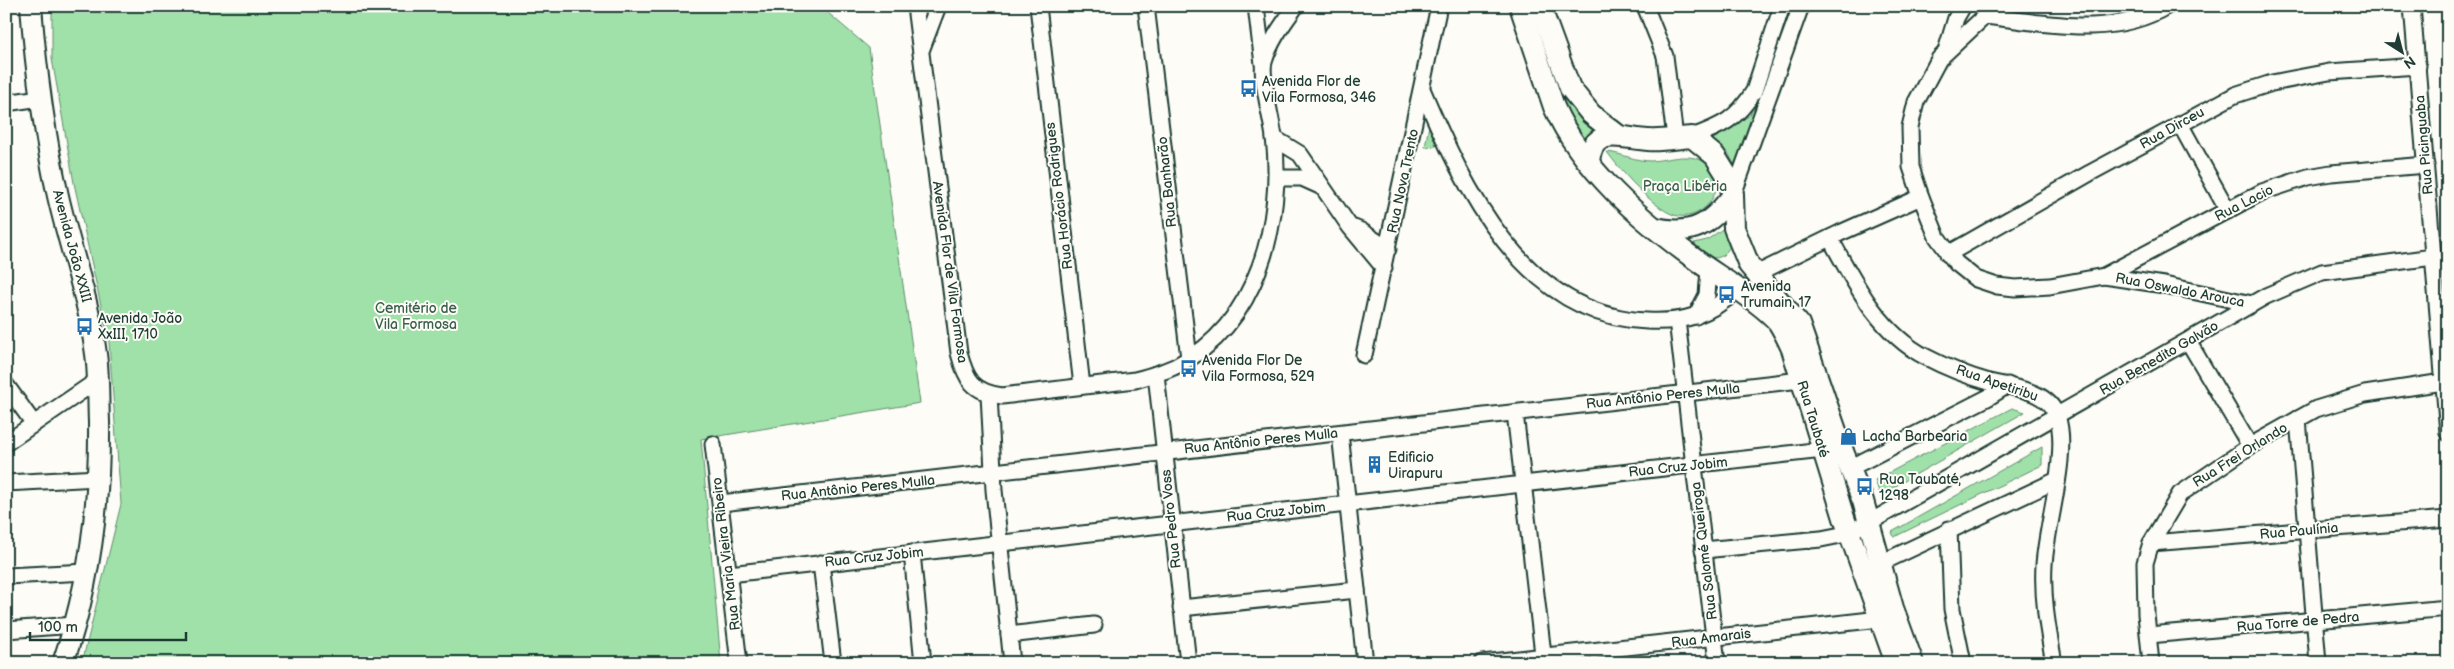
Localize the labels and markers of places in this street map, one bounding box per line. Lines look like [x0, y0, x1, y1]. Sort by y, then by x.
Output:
place label: Avenida Flor de Vila Formosa, 346 [1262, 73, 1376, 106]
bus stop icon: Avenida Flor de Vila Formosa, 346 [1238, 79, 1258, 99]
place label: Avenida Trumain, 17 [1741, 278, 1811, 311]
bus stop icon: Avenida Trumain, 17 [1717, 284, 1737, 304]
place label: Avenida João XxIII, 1710 [97, 310, 182, 343]
bus stop icon: Avenida João XxIII, 1710 [74, 316, 94, 336]
place label: Avenida Flor De Vila Formosa, 529 [1202, 352, 1315, 385]
bus stop icon: Avenida Flor De Vila Formosa, 529 [1178, 358, 1198, 378]
shop icon: Lacha Barbearia [1838, 426, 1858, 446]
place label: Lacha Barbearia [1862, 428, 1967, 445]
place label: Edificio Uirapuru [1388, 449, 1443, 482]
building icon: Edificio Uirapuru [1364, 455, 1384, 475]
place label: Rua Taubaté, 1298 [1879, 471, 1961, 504]
bus stop icon: Rua Taubaté, 1298 [1855, 477, 1875, 497]

